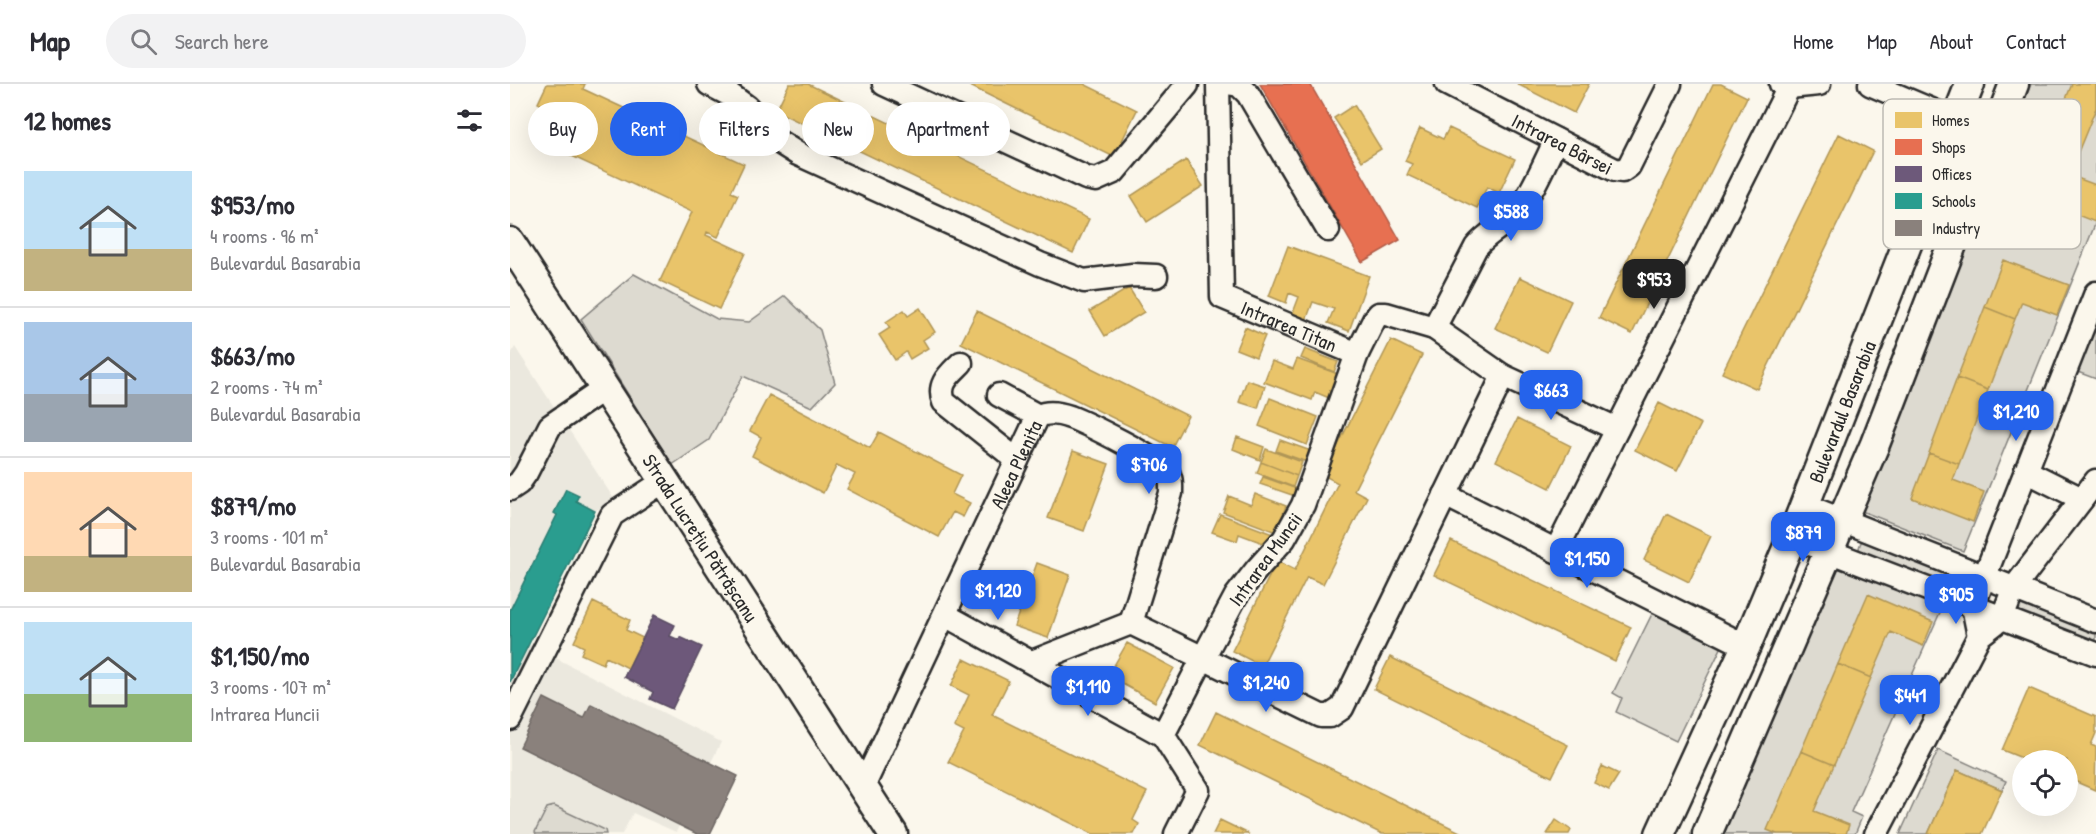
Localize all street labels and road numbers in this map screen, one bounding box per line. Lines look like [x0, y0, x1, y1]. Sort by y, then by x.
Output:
street label: Intrarea Bârsei [1508, 106, 1618, 180]
street label: Intrarea Titan [1237, 293, 1341, 358]
street label: Bulevardul Basarabia [1801, 336, 1881, 486]
street label: Aleea Plenița [983, 415, 1048, 513]
street label: Strada Lucrețiu Pătrășcanu [637, 448, 766, 627]
street label: Intrarea Muncii [1222, 507, 1308, 611]

